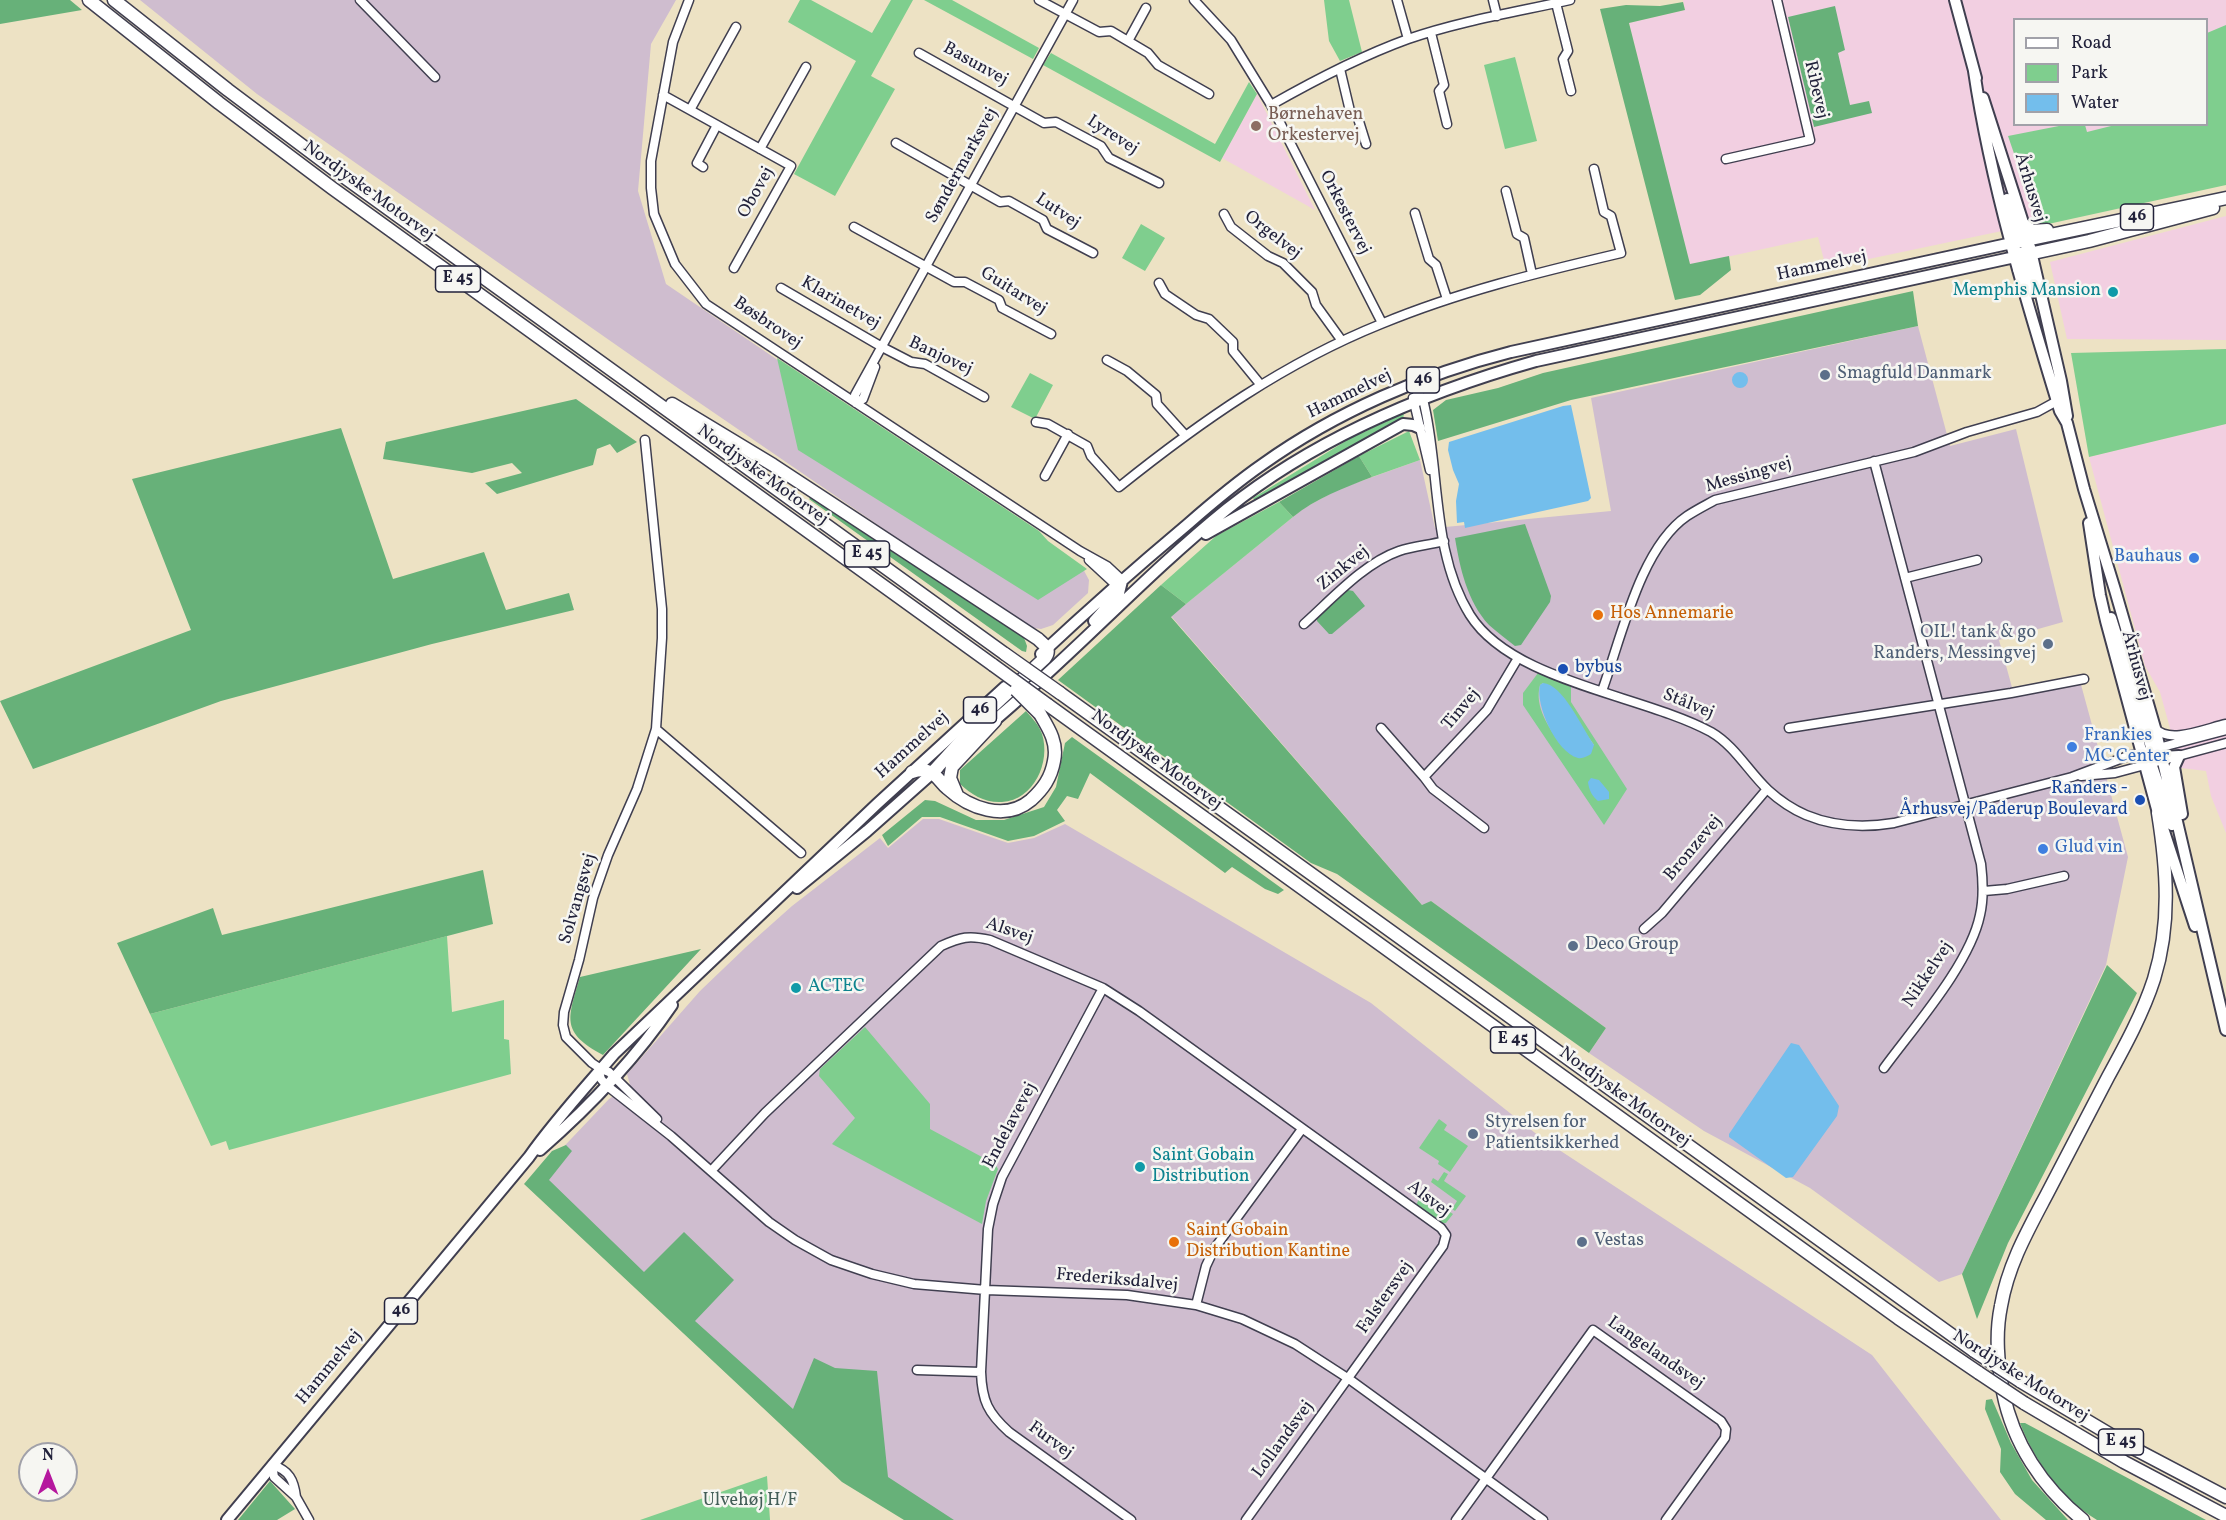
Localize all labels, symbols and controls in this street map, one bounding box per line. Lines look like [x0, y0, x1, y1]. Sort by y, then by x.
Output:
legend [2013, 18, 2208, 126]
text: Road [2071, 31, 2112, 56]
street label: Basunvej [939, 38, 1011, 92]
street label: Ribevej [1798, 59, 1832, 121]
text: Park [2071, 61, 2108, 86]
text: Water [2071, 91, 2119, 116]
street label: Søndermarksvej [922, 104, 1004, 228]
place label: Børnehaven Orkestervej [1268, 105, 1363, 148]
street label: Lyrevej [1082, 111, 1142, 161]
marker: Børnehaven Orkestervej [1249, 119, 1263, 133]
street label: Nordjyske Motorvej [298, 137, 438, 247]
street label: Århusvej [2008, 151, 2050, 225]
street label: Obovej [734, 164, 780, 222]
street label: Orkestervej [1314, 167, 1374, 259]
street label: Lutvej [1030, 189, 1084, 235]
road number: 46 [2120, 204, 2154, 230]
street label: Orgelvej [1239, 207, 1305, 265]
street label: Hammelvej [1775, 247, 1869, 287]
street label: Guitarvej [976, 263, 1050, 321]
road number: E 45 [436, 266, 480, 292]
street label: Klarinetvej [796, 273, 884, 335]
place label: Memphis Mansion [1953, 281, 2101, 303]
marker: Memphis Mansion [2106, 285, 2120, 299]
street label: Bøsbrovej [729, 293, 805, 355]
street label: Banjovej [904, 333, 976, 381]
place label: Smagfuld Danmark [1837, 364, 1992, 386]
street label: Hammelvej [1304, 365, 1396, 425]
road number: 46 [1406, 367, 1440, 393]
marker: Smagfuld Danmark [1818, 368, 1832, 382]
street label: Nordjyske Motorvej [692, 421, 832, 531]
street label: Messingvej [1703, 453, 1795, 499]
road number: E 45 [844, 541, 890, 567]
street label: Zinkvej [1314, 542, 1374, 596]
place label: Bauhaus [2114, 547, 2182, 569]
marker: Bauhaus [2187, 551, 2201, 565]
place label: Hos Annemarie [1610, 604, 1734, 626]
marker: Hos Annemarie [1591, 608, 1605, 622]
place label: OIL! tank & go Randers, Messingvej [1873, 623, 2036, 666]
street label: Århusvej [2115, 629, 2155, 703]
marker: OIL! tank & go Randers, Messingvej [2041, 637, 2055, 651]
place label: bybus [1575, 658, 1622, 680]
marker: bybus [1556, 662, 1570, 676]
street label: Tinvej [1438, 685, 1486, 735]
street label: Stålvej [1659, 685, 1717, 725]
road number: 46 [964, 697, 996, 723]
street label: Nordjyske Motorvej [1086, 706, 1226, 816]
street label: Hammelvej [872, 707, 954, 785]
place label: Frankies MC Center [2084, 726, 2169, 768]
marker: Frankies MC Center [2065, 740, 2079, 754]
place label: Randers - Århusvej/Paderup Boulevard [1899, 779, 2128, 822]
marker: Randers - Århusvej/Paderup Boulevard [2133, 793, 2147, 807]
street label: Bronzevej [1660, 812, 1728, 886]
place label: Glud vin [2055, 838, 2123, 860]
marker: Glud vin [2036, 842, 2050, 856]
street label: Solvangsvej [556, 851, 602, 947]
street label: Alsvej [983, 914, 1035, 950]
place label: Deco Group [1585, 935, 1679, 957]
street label: Nikkelvej [1899, 938, 1959, 1012]
marker: Deco Group [1566, 939, 1580, 953]
place label: ACTEC [808, 977, 865, 999]
marker: ACTEC [789, 981, 803, 995]
road number: E 45 [1490, 1027, 1536, 1053]
street label: Nordjyske Motorvej [1554, 1043, 1694, 1153]
street label: Endelavevej [979, 1079, 1043, 1173]
place label: Styrelsen for Patientsikkerhed [1485, 1113, 1619, 1156]
marker: Styrelsen for Patientsikkerhed [1466, 1127, 1480, 1141]
place label: Saint Gobain Distribution [1152, 1146, 1255, 1188]
marker: Saint Gobain Distribution [1133, 1160, 1147, 1174]
street label: Alsvej [1402, 1177, 1454, 1223]
place label: Saint Gobain Distribution Kantine [1186, 1221, 1350, 1264]
place label: Vestas [1594, 1231, 1644, 1253]
marker: Saint Gobain Distribution Kantine [1167, 1235, 1181, 1249]
marker: Vestas [1575, 1235, 1589, 1249]
street label: Falstersvej [1353, 1258, 1419, 1338]
street label: Frederiksdalvej [1055, 1265, 1179, 1297]
road number: 46 [384, 1298, 418, 1324]
street label: Langelandsvej [1602, 1313, 1708, 1395]
street label: Hammelvej [292, 1326, 368, 1410]
street label: Nordjyske Motorvej [1948, 1326, 2092, 1428]
street label: Lollandsvej [1249, 1397, 1319, 1483]
street label: Furvej [1023, 1418, 1077, 1464]
road number: E 45 [2098, 1429, 2144, 1455]
north arrow [18, 1442, 78, 1502]
text: N [42, 1445, 54, 1467]
park label: Ulvehøj H/F [703, 1491, 797, 1513]

